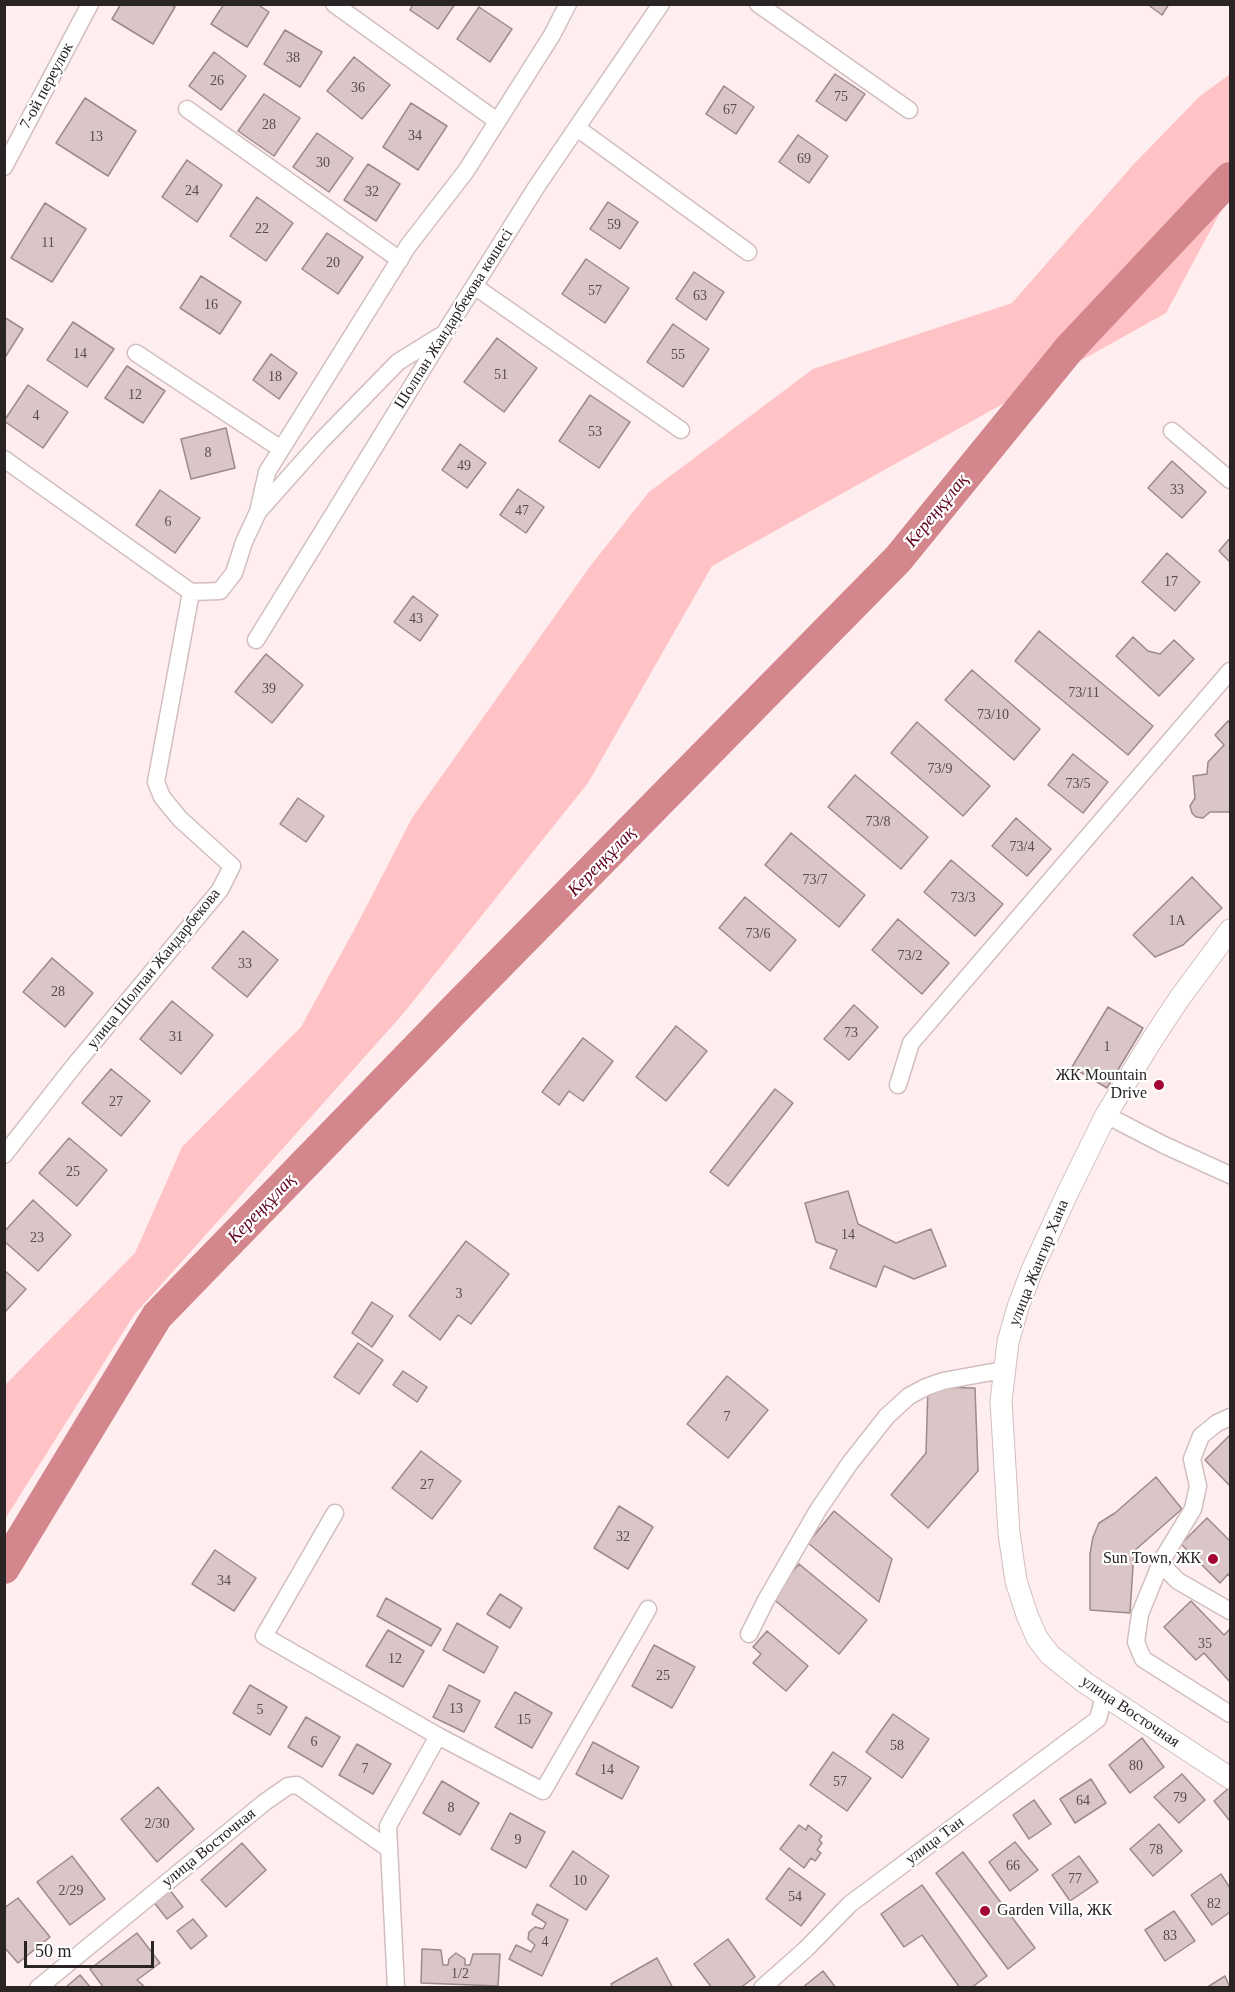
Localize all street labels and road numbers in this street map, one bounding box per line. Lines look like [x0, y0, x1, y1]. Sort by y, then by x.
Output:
street label: 7-ой переулок [16, 39, 78, 133]
street label: Шолпан Жандарбекова көшесі [391, 225, 517, 413]
street label: улица Шолпан Жандарбекова [83, 885, 225, 1053]
street label: улица Жангир Хана [1005, 1197, 1073, 1329]
street label: улица Восточная [1077, 1672, 1183, 1752]
street label: улица Восточная [158, 1804, 260, 1892]
street label: улица Тан [902, 1813, 968, 1869]

